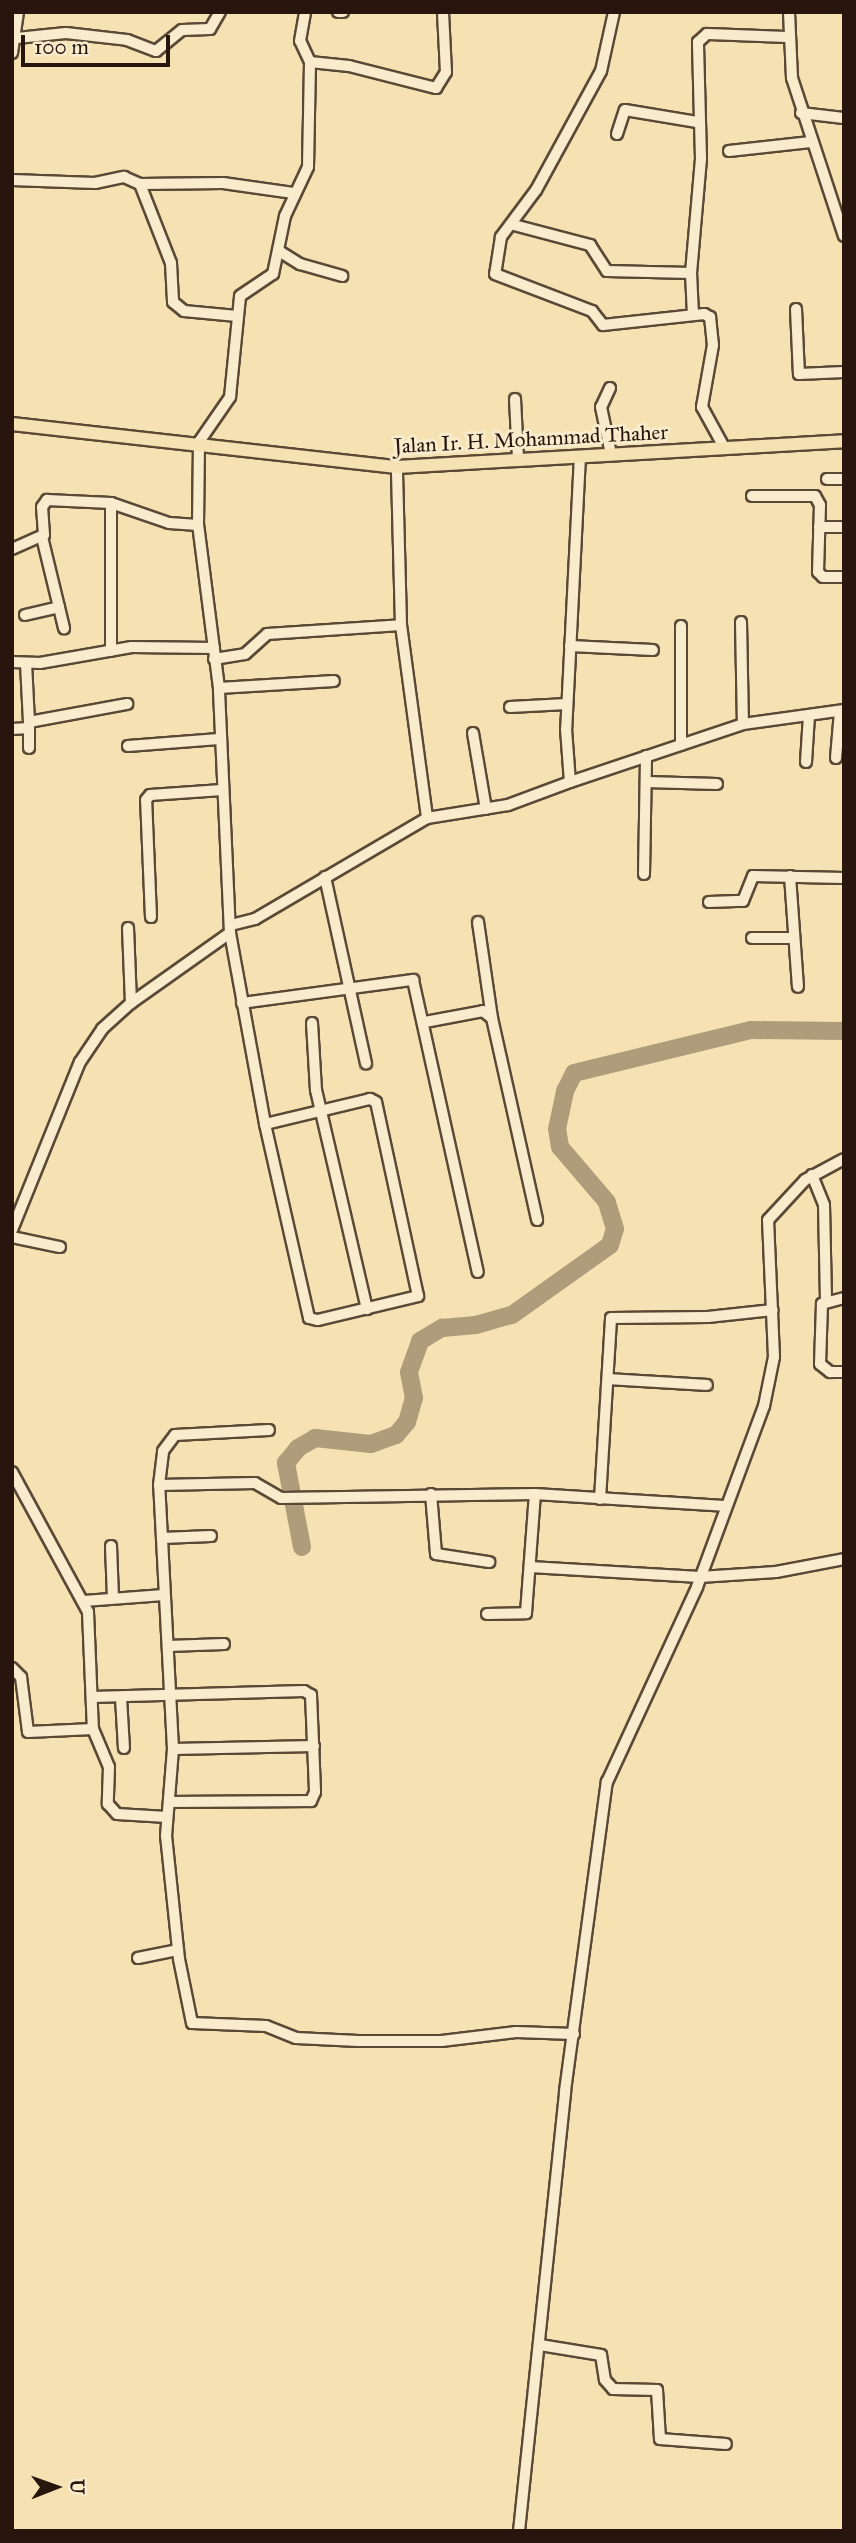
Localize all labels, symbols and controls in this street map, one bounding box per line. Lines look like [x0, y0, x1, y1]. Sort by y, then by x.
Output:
scale bar [24, 21, 173, 65]
text: 100 m [34, 34, 89, 60]
street label: Jalan Ir. H. Mohammad Thaher [393, 419, 669, 459]
north arrow [21, 2452, 91, 2522]
text: U [66, 2479, 89, 2494]

